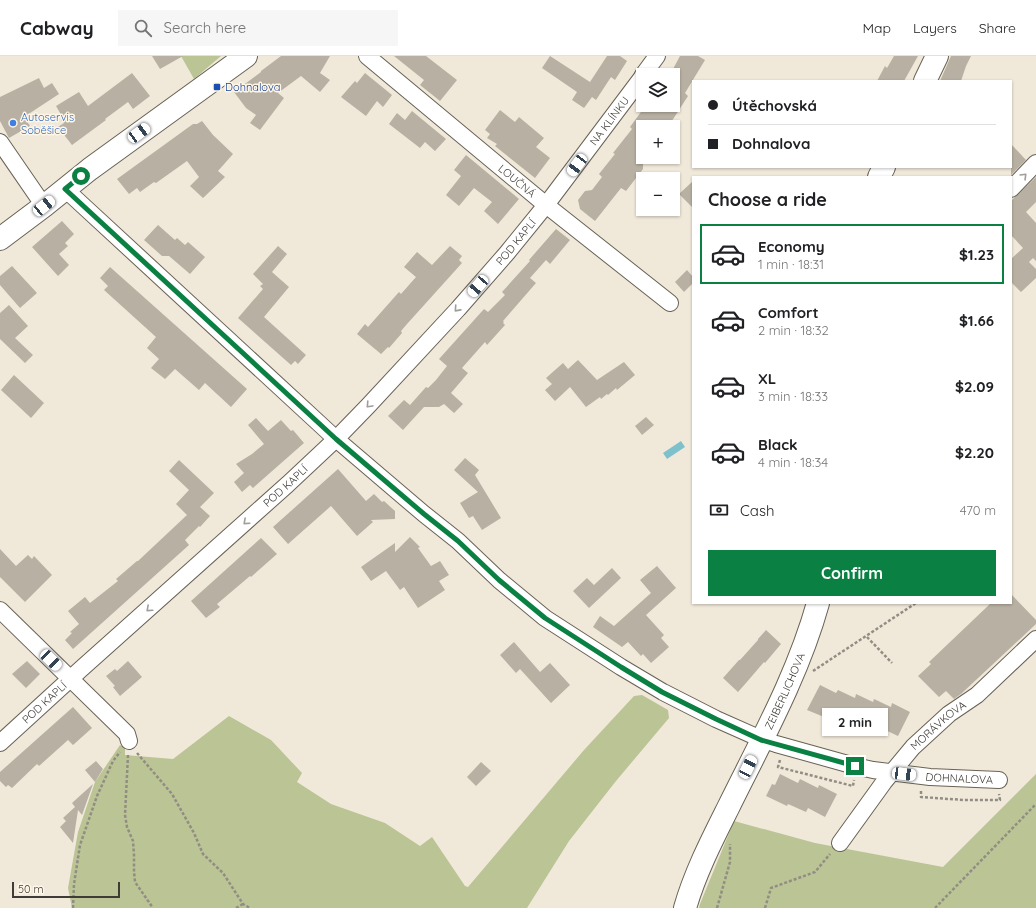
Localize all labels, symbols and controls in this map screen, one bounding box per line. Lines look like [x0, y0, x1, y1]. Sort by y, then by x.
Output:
search box [118, 10, 398, 46]
text: Cabway [20, 16, 94, 40]
icon: search [132, 17, 154, 39]
text: Search here [164, 18, 246, 37]
text: Map [862, 19, 891, 37]
text: Layers [913, 19, 957, 37]
text: Share [979, 19, 1016, 37]
map controls [636, 68, 680, 216]
button: layers [636, 68, 680, 112]
place label: Dohnalova [225, 80, 280, 94]
marker: Dohnalova [212, 82, 222, 92]
street label: NA KLÍNKU [586, 94, 632, 148]
text: Útěchovská [732, 96, 817, 115]
place label: Autoservis Soběšice [21, 110, 74, 137]
marker: Autoservis Soběšice [8, 118, 18, 128]
button: + [636, 120, 680, 164]
car [126, 121, 152, 145]
text: Dohnalova [732, 134, 810, 153]
car [565, 152, 589, 178]
street label: LOUČNÁ [495, 161, 538, 200]
route start [72, 167, 90, 185]
button: − [636, 172, 680, 216]
one-way arrow [1019, 173, 1026, 181]
text: Choose a ride [708, 188, 827, 211]
car [31, 194, 57, 218]
street label: POD KAPLÍ [493, 216, 539, 268]
icon: car [710, 236, 746, 272]
text: Economy [758, 237, 825, 256]
text: $1.23 [959, 245, 994, 264]
text: 1 min · 18:31 [758, 256, 824, 272]
car [466, 273, 490, 299]
icon: car [710, 302, 746, 338]
text: Comfort [758, 303, 819, 322]
one-way arrow [455, 304, 462, 312]
text: $1.66 [959, 311, 994, 330]
text: 2 min · 18:32 [758, 322, 829, 338]
icon: car [710, 368, 746, 404]
text: XL [758, 369, 776, 388]
text: $2.09 [955, 377, 994, 396]
text: 3 min · 18:33 [758, 388, 828, 404]
one-way arrow [367, 400, 374, 408]
icon: car [710, 434, 746, 470]
text: Black [758, 435, 798, 454]
text: $2.20 [955, 443, 994, 462]
text: 4 min · 18:34 [758, 454, 828, 470]
street label: POD KAPLÍ [260, 462, 311, 510]
icon: cash [708, 499, 730, 521]
text: Cash [740, 501, 774, 520]
text: 470 m [960, 502, 996, 518]
one-way arrow [243, 518, 250, 525]
button: Confirm [708, 550, 996, 596]
one-way arrow [146, 604, 153, 611]
car [38, 647, 64, 673]
street label: ZEIBERLICHOVA [761, 650, 808, 732]
street label: POD KAPLÍ [19, 678, 70, 726]
street label: MORÁVKOVA [907, 698, 969, 753]
callout: 2 min [822, 708, 888, 736]
text: 2 min [838, 714, 872, 730]
car [737, 754, 759, 780]
route end [846, 757, 864, 775]
car [891, 767, 917, 781]
street label: DOHNALOVA [925, 770, 993, 787]
scale bar [12, 880, 120, 899]
text: 50 m [18, 882, 44, 896]

